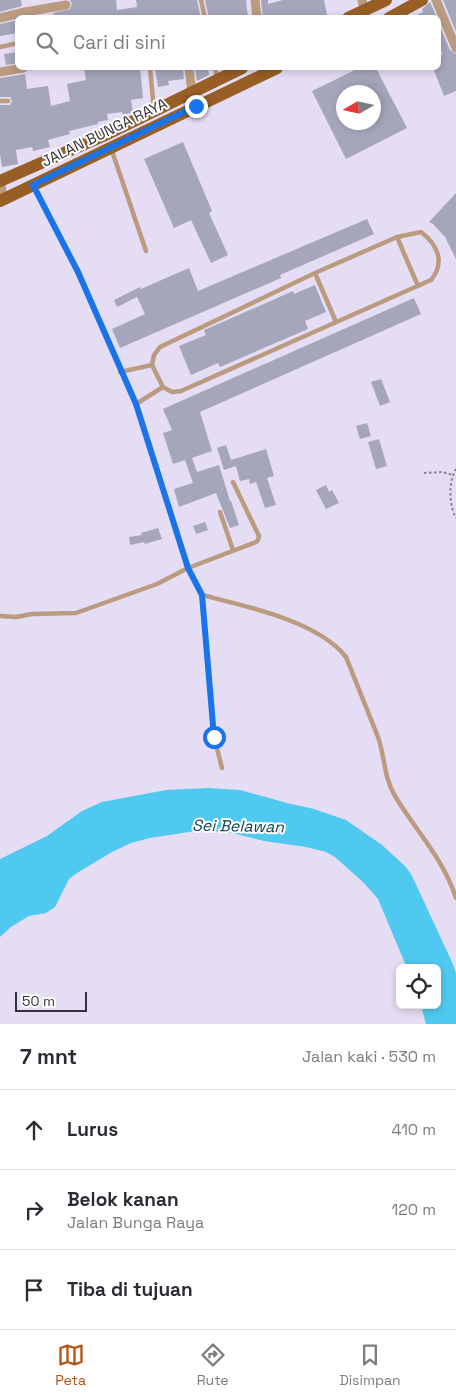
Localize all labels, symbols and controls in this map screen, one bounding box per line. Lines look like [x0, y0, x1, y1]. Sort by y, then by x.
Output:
search box [15, 15, 441, 70]
icon: search [33, 29, 61, 57]
text: Cari di sini [73, 30, 166, 55]
north arrow [336, 85, 381, 130]
street label: JALAN BUNGA RAYA [38, 93, 170, 171]
route end [185, 95, 208, 118]
route start [203, 726, 226, 749]
water label: Sei Belawan [192, 815, 285, 837]
map controls [396, 964, 441, 1009]
button: locate [396, 964, 441, 1009]
scale bar [15, 989, 88, 1012]
text: 50 m [22, 992, 55, 1010]
text: 7 mnt [20, 1043, 77, 1070]
text: Jalan kaki · 530 m [302, 1046, 436, 1067]
icon: ahead [20, 1116, 48, 1144]
text: Lurus [67, 1117, 118, 1142]
text: 410 m [392, 1119, 436, 1140]
text: Belok kanan [67, 1187, 179, 1212]
icon: right [20, 1196, 48, 1224]
text: 120 m [392, 1199, 436, 1220]
text: Jalan Bunga Raya [67, 1212, 204, 1233]
icon: arrive [20, 1276, 48, 1304]
text: Tiba di tujuan [67, 1277, 193, 1302]
tab: Peta [55, 1341, 86, 1389]
tab: Rute [197, 1341, 229, 1389]
tab: Disimpan [339, 1341, 401, 1389]

